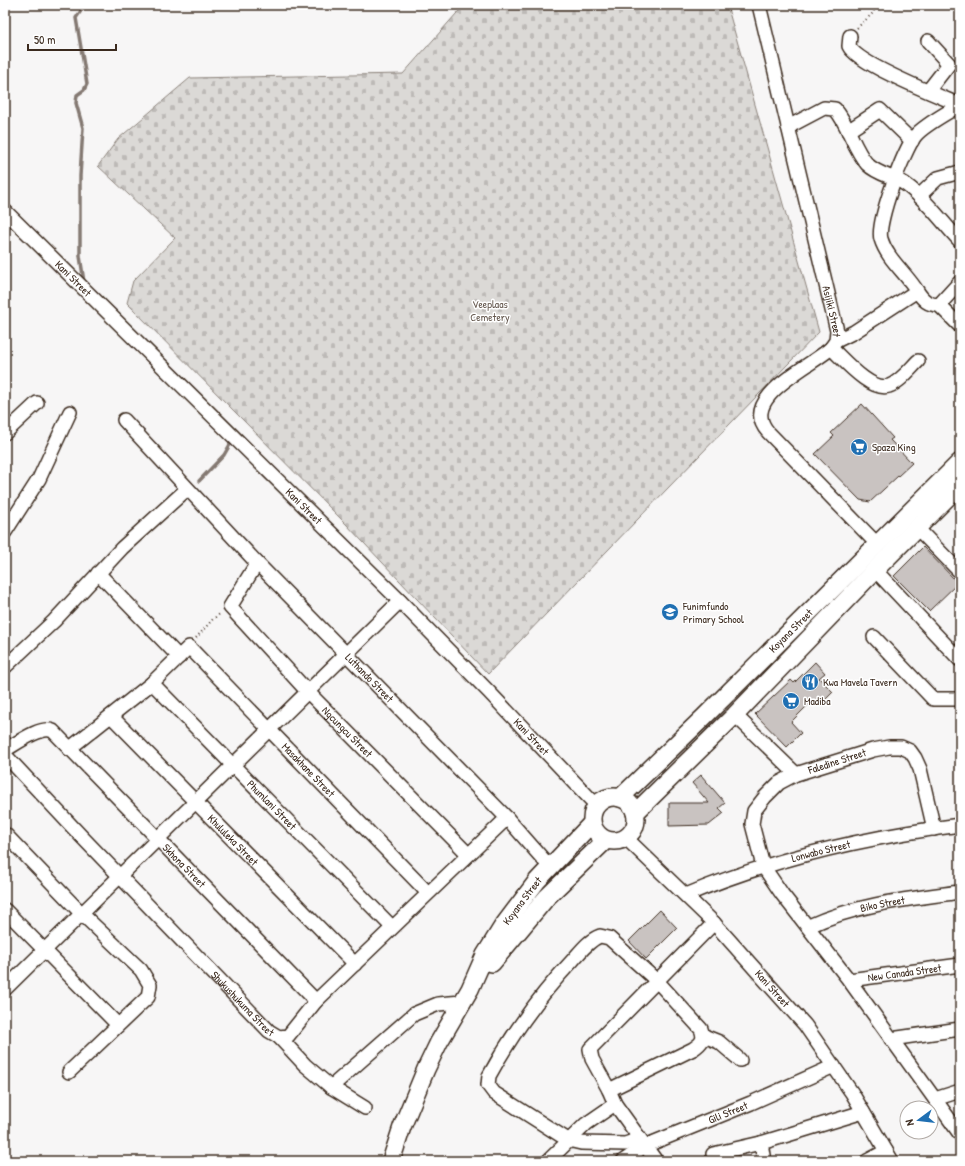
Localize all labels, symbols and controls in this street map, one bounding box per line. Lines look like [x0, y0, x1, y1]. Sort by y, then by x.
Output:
scale bar [28, 26, 116, 52]
text: 50 m [34, 31, 55, 48]
street label: Kani Street [52, 257, 95, 300]
street label: Asijiki Street [819, 284, 844, 338]
park label: Veeplaas Cemetery [470, 297, 510, 324]
supermarket icon: Spaza King [849, 437, 869, 457]
place label: Spaza King [872, 440, 916, 454]
street label: Kani Street [283, 485, 325, 527]
place label: Funimfundo Primary School [682, 599, 744, 626]
school or university icon: Funimfundo Primary School [660, 602, 680, 622]
street label: Koyana Street [766, 606, 816, 656]
street label: Luthando Street [342, 650, 397, 705]
restaurant icon: Kwa Mavela Tavern [800, 672, 820, 692]
place label: Kwa Mavela Tavern [823, 675, 898, 689]
supermarket icon: Madiba [781, 691, 801, 711]
place label: Madiba [804, 694, 831, 708]
street label: Ngcungcu Street [319, 703, 376, 760]
street label: Kani Street [511, 715, 552, 758]
street label: Masakhane Street [279, 740, 338, 800]
street label: Faledine Street [805, 745, 868, 777]
street label: Phumlani Street [244, 777, 300, 833]
street label: Khululeka Street [205, 811, 262, 869]
street label: Lonwabo Street [790, 837, 852, 865]
street label: Skhona Street [159, 841, 209, 891]
street label: Koyana Street [500, 873, 545, 927]
street label: Biko Street [859, 893, 906, 915]
street label: New Canada Street [867, 961, 942, 984]
street label: Kani Street [752, 967, 793, 1010]
street label: Shukushukuma Street [208, 968, 277, 1040]
street label: Gili Street [706, 1098, 750, 1127]
north arrow [899, 1100, 939, 1140]
text: N [902, 1118, 917, 1127]

